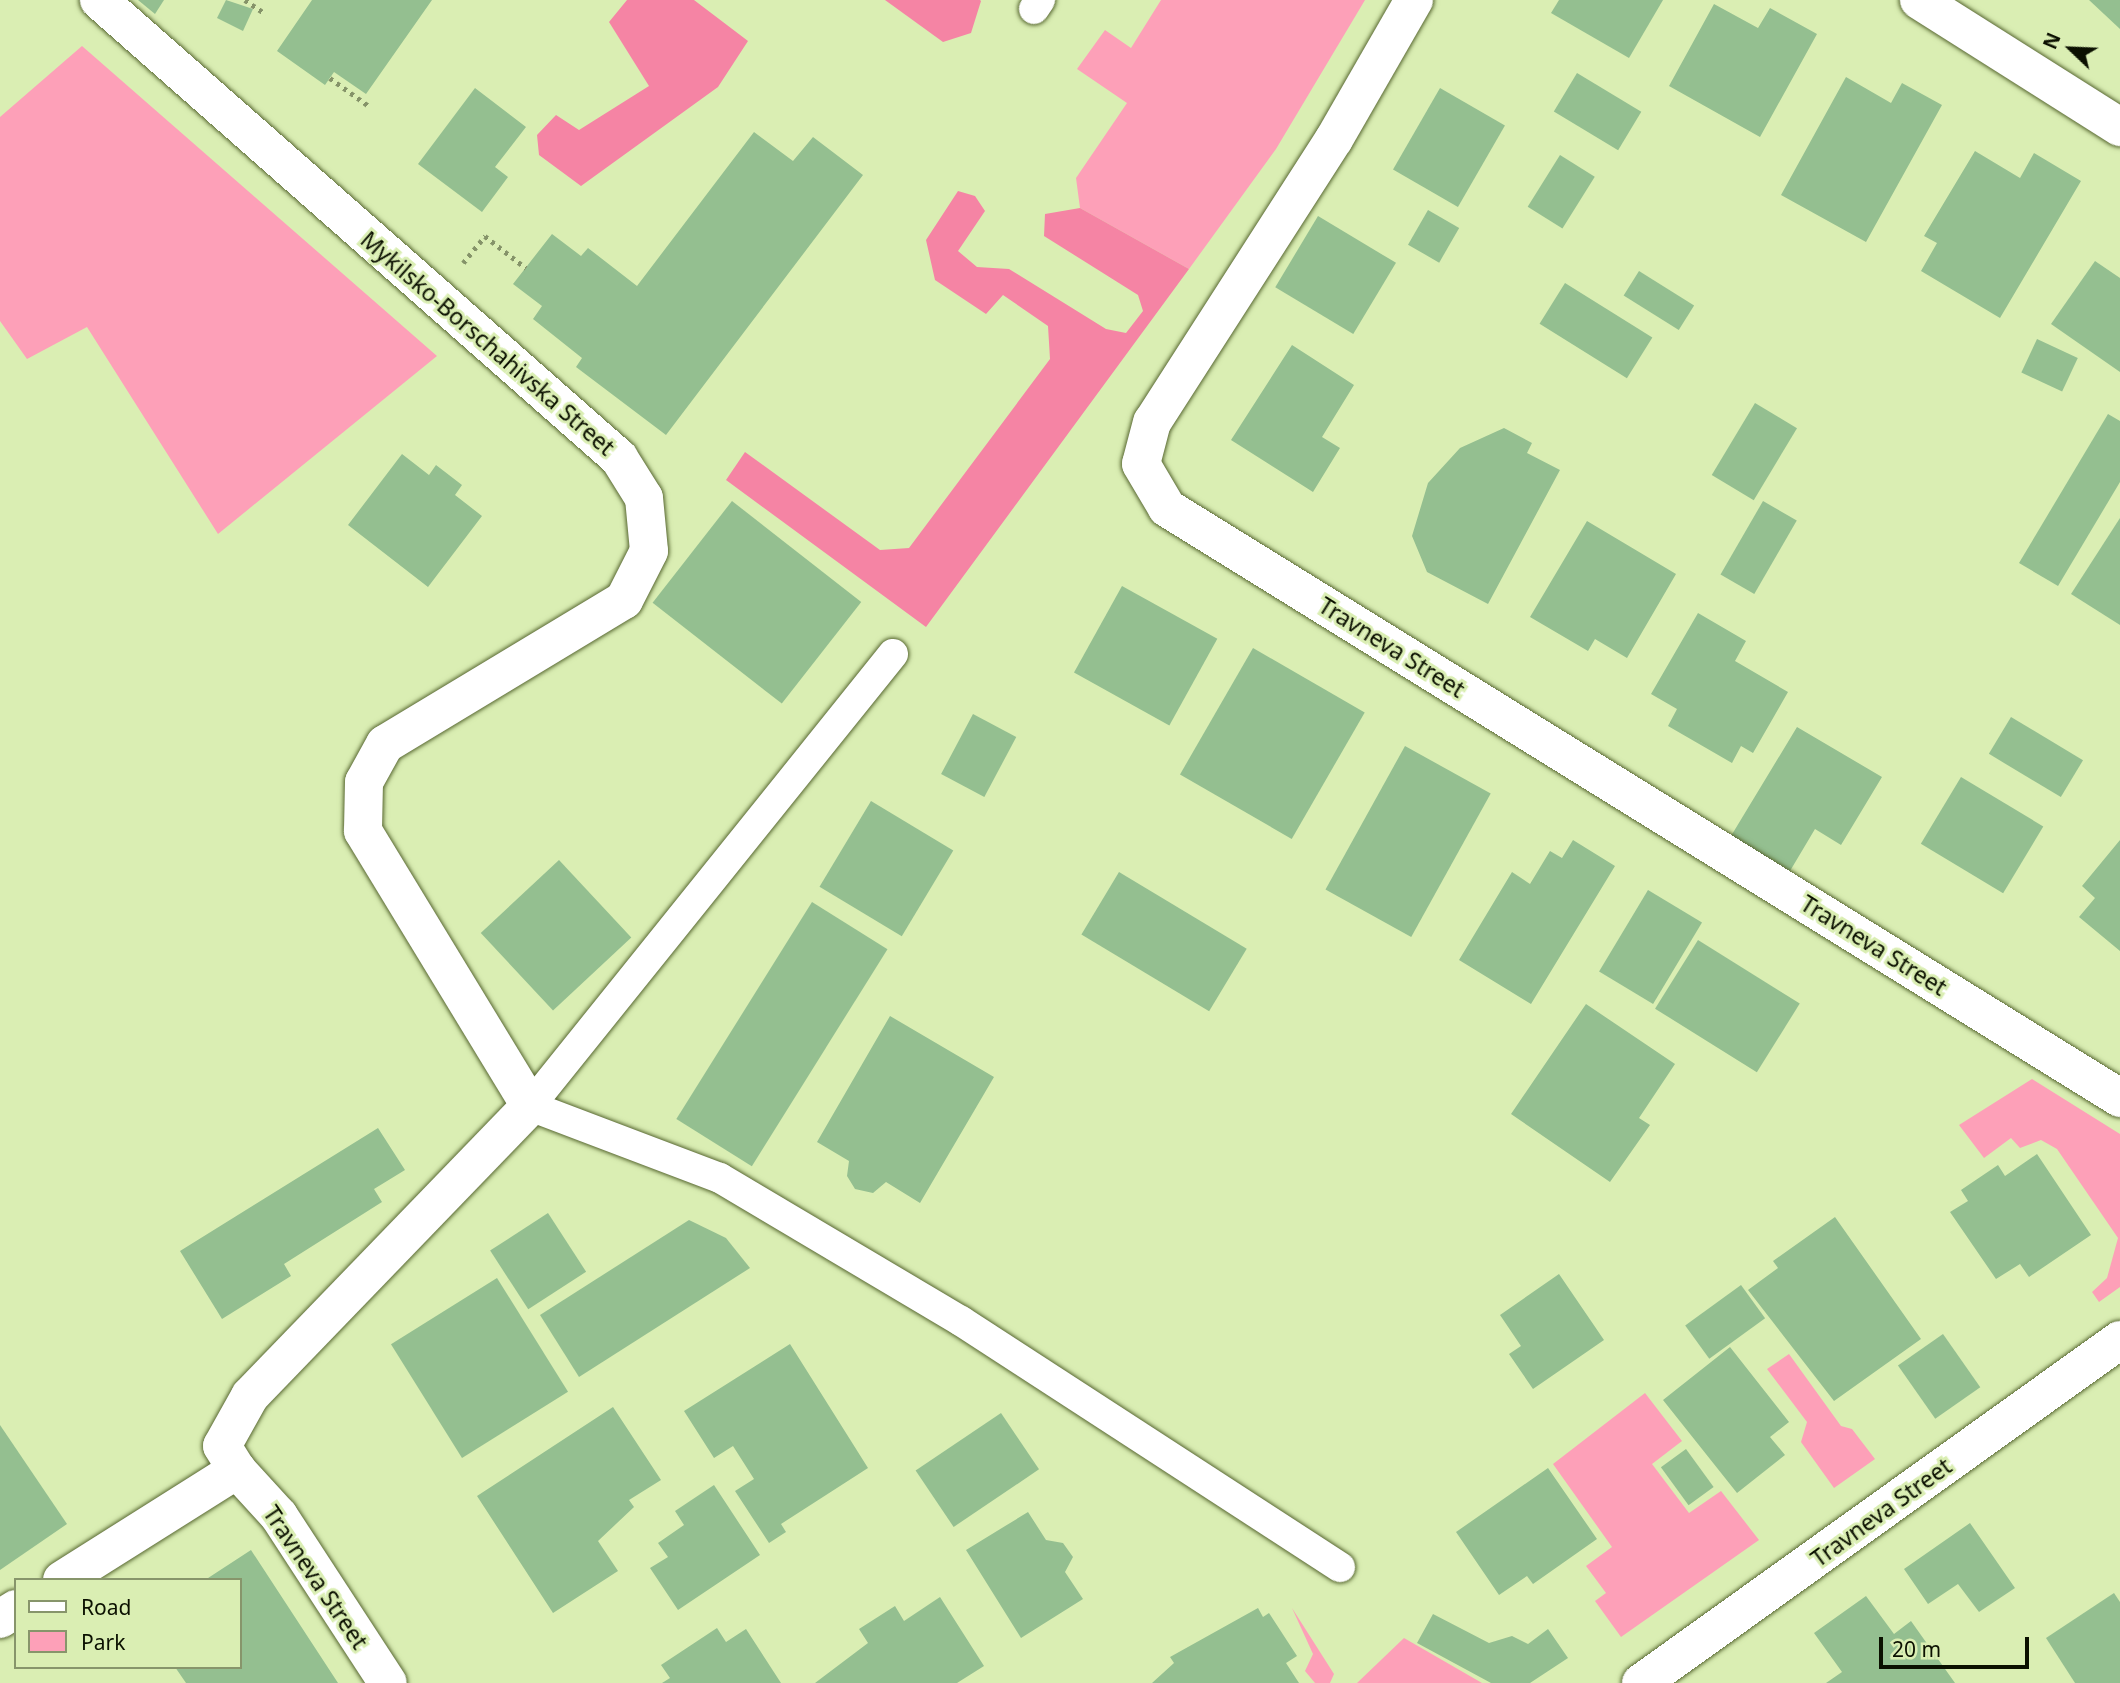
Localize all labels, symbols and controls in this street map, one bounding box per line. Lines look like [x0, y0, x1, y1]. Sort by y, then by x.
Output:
north arrow [2036, 14, 2106, 84]
text: N [2037, 29, 2067, 53]
street label: Mykilsko-Borschahivska Street [356, 225, 620, 461]
street label: Travneva Street [1314, 591, 1470, 703]
street label: Travneva Street [1796, 889, 1952, 1001]
street label: Travneva Street [1805, 1452, 1957, 1572]
street label: Travneva Street [258, 1500, 374, 1654]
legend [14, 1578, 242, 1669]
text: Road [81, 1593, 131, 1621]
scale bar [1882, 1624, 2032, 1668]
text: Park [81, 1628, 125, 1656]
text: 20 m [1892, 1635, 1941, 1663]

